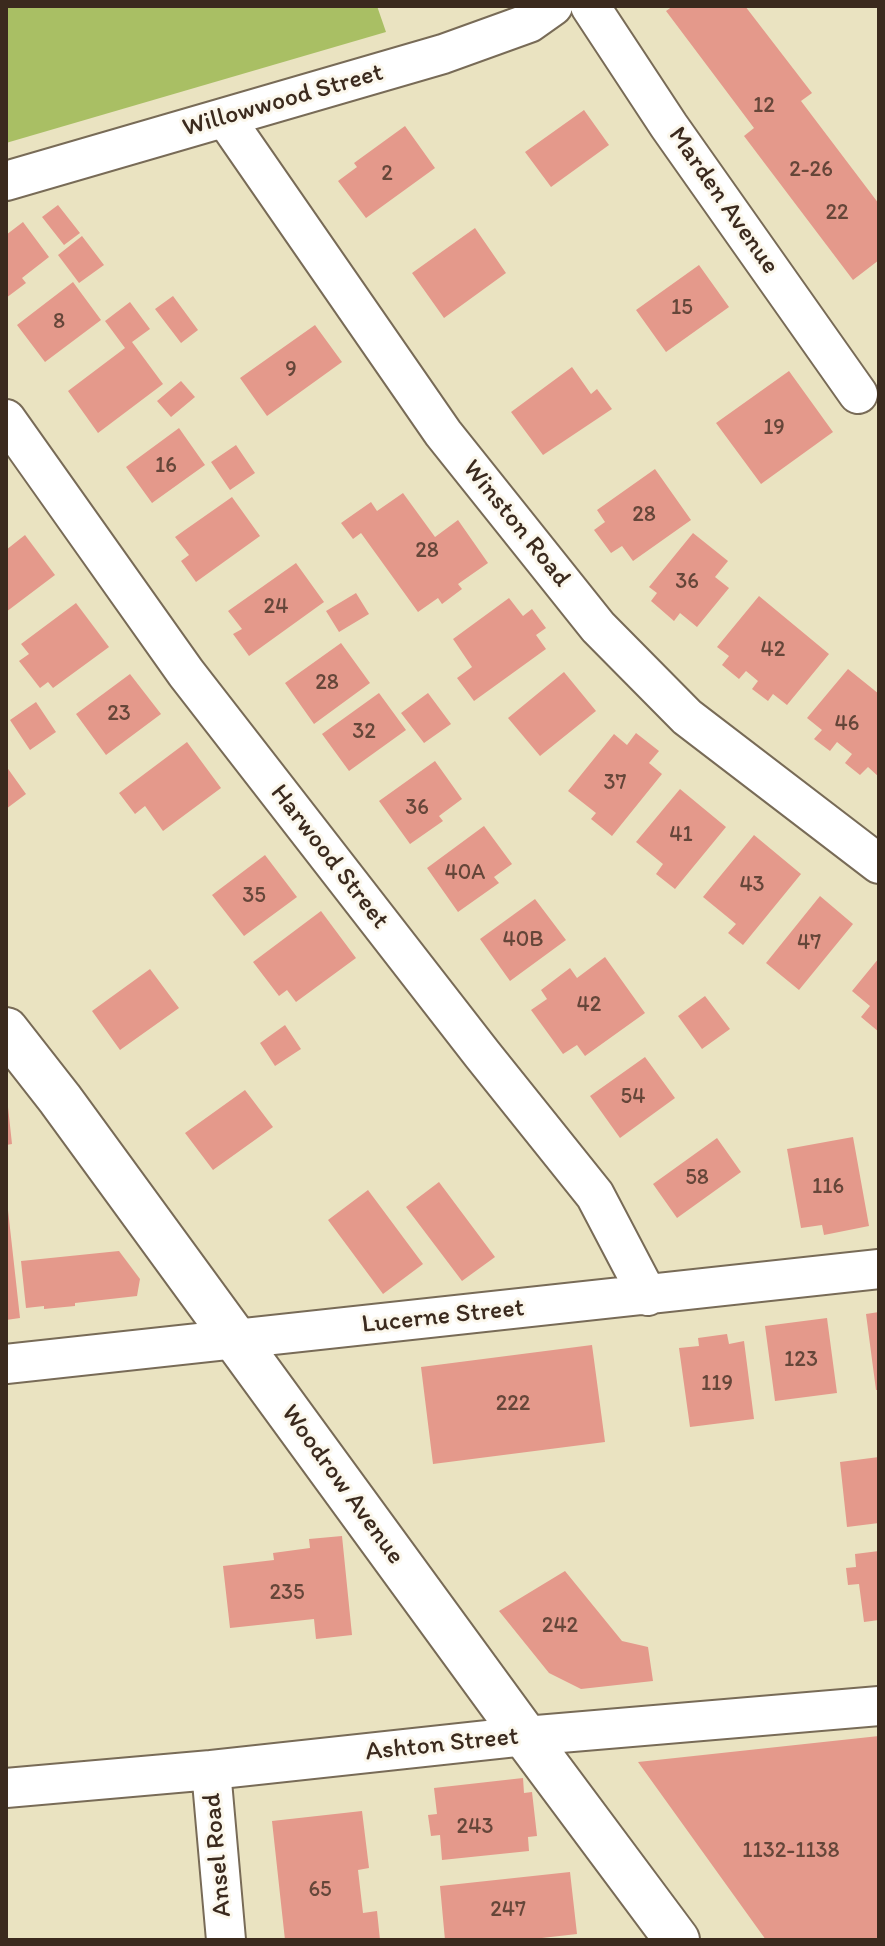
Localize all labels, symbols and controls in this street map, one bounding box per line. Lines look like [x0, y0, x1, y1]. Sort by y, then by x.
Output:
street label: Willowwood Street [179, 57, 387, 145]
house number: 12 [753, 93, 775, 119]
street label: Marden Avenue [661, 121, 785, 281]
house number: 2-26 [789, 157, 833, 183]
house number: 2 [381, 161, 393, 187]
house number: 22 [825, 200, 849, 226]
house number: 15 [671, 295, 693, 321]
house number: 8 [53, 309, 65, 335]
house number: 9 [285, 357, 297, 383]
house number: 19 [763, 415, 785, 441]
house number: 16 [155, 453, 177, 479]
street label: Winston Road [455, 454, 577, 594]
house number: 28 [632, 502, 656, 528]
house number: 28 [415, 538, 439, 564]
house number: 36 [675, 569, 699, 595]
house number: 24 [264, 594, 288, 620]
house number: 42 [761, 637, 785, 663]
house number: 28 [315, 670, 339, 696]
house number: 23 [107, 701, 131, 727]
house number: 46 [835, 711, 859, 737]
house number: 32 [352, 719, 376, 745]
house number: 37 [604, 770, 626, 796]
street label: Harwood Street [263, 779, 395, 935]
house number: 36 [405, 795, 429, 821]
house number: 41 [669, 822, 693, 848]
house number: 40A [445, 860, 485, 886]
house number: 43 [739, 872, 765, 898]
house number: 35 [242, 883, 266, 909]
house number: 40B [503, 927, 543, 953]
house number: 47 [797, 930, 821, 956]
house number: 42 [577, 992, 601, 1018]
house number: 54 [621, 1084, 645, 1110]
house number: 58 [685, 1165, 709, 1191]
house number: 116 [812, 1174, 844, 1200]
street label: Lucerne Street [360, 1293, 526, 1341]
house number: 123 [784, 1347, 818, 1373]
house number: 119 [701, 1371, 733, 1397]
house number: 222 [496, 1391, 530, 1417]
street label: Woodrow Avenue [274, 1399, 410, 1571]
house number: 235 [269, 1580, 305, 1606]
house number: 242 [542, 1613, 578, 1639]
street label: Ashton Street [364, 1721, 520, 1769]
street label: Ansel Road [197, 1792, 239, 1918]
house number: 243 [457, 1814, 493, 1840]
house number: 1132-1138 [742, 1838, 840, 1864]
house number: 65 [308, 1877, 332, 1903]
house number: 247 [490, 1897, 526, 1923]

